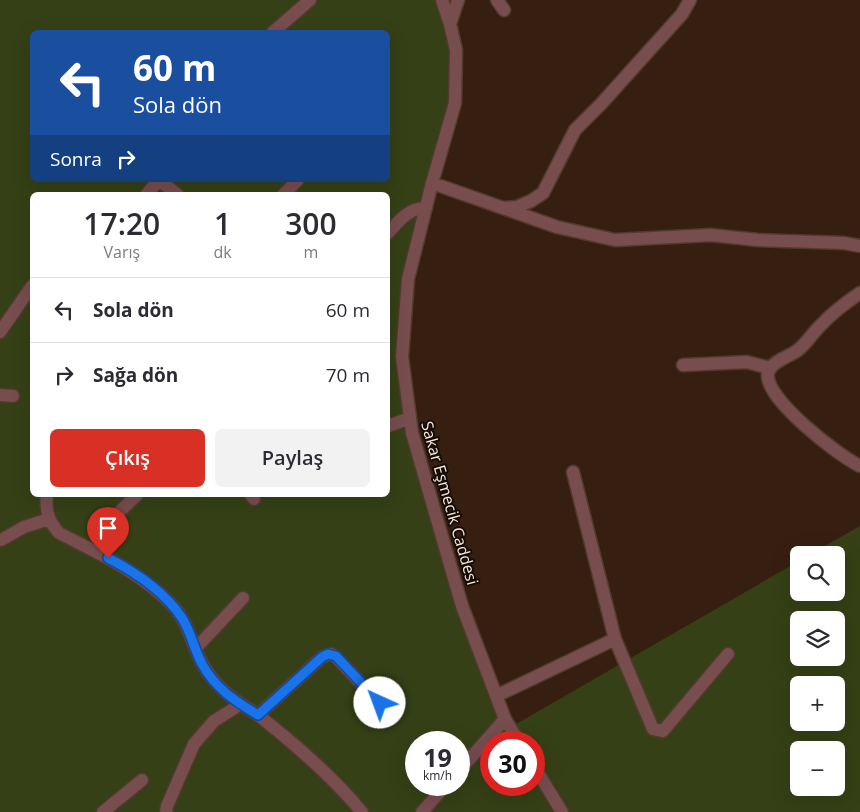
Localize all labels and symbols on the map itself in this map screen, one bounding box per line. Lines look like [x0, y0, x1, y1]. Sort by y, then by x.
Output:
street label: Sakar Eşmecik Caddesi [416, 419, 484, 587]
pin [87, 507, 129, 558]
position arrow [353, 676, 405, 728]
speed limit sign: 30 [480, 731, 545, 796]

